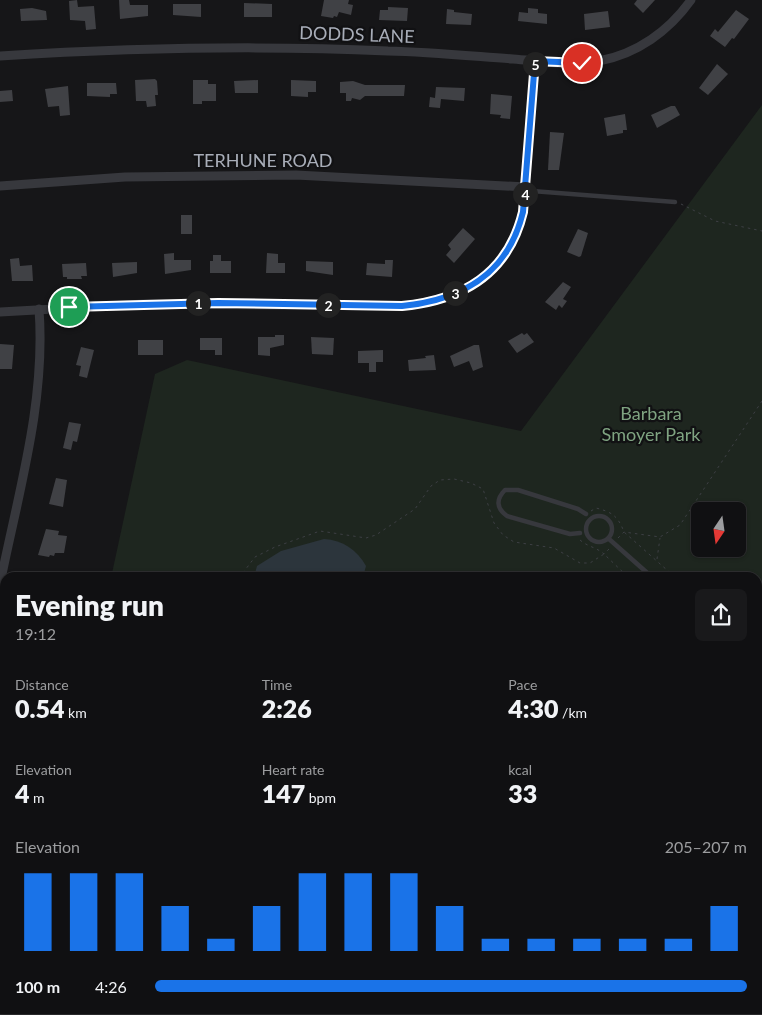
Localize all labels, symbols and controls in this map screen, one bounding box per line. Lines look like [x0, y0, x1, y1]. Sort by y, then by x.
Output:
street label: DODDS LANE [299, 21, 415, 47]
pin [561, 42, 603, 84]
icon: check [568, 49, 596, 77]
pin: 5 [522, 52, 548, 76]
text: 5 [531, 56, 540, 73]
street label: TERHUNE ROAD [193, 149, 333, 171]
pin: 4 [512, 182, 538, 206]
text: 4 [521, 186, 530, 203]
pin: 3 [442, 280, 468, 306]
text: 3 [451, 285, 460, 302]
pin [48, 286, 90, 328]
pin: 1 [186, 290, 210, 316]
pin: 2 [316, 292, 340, 318]
icon: arrive [55, 293, 83, 321]
text: 1 [194, 295, 203, 312]
text: 2 [324, 297, 333, 314]
park label: Barbara Smoyer Park [602, 402, 701, 445]
north arrow [691, 502, 746, 558]
map controls [691, 502, 746, 557]
text: Evening run [15, 588, 164, 622]
button: share [695, 589, 747, 641]
text: 19:12 [15, 624, 56, 643]
text: Distance [15, 676, 69, 693]
text: Time [262, 676, 292, 693]
text: Pace [508, 676, 537, 693]
text: 0.54 [15, 693, 64, 723]
text: 2:26 [262, 693, 312, 723]
text: 4:30 [508, 693, 558, 723]
text: km [64, 704, 87, 721]
text: /km [558, 704, 587, 721]
text: Elevation [15, 761, 72, 778]
text: Heart rate [262, 761, 324, 778]
text: kcal [508, 761, 532, 778]
text: 4 [15, 778, 30, 808]
text: 147 [262, 778, 305, 808]
text: 33 [508, 778, 537, 808]
text: m [30, 789, 45, 806]
text: bpm [305, 789, 336, 806]
text: Elevation [15, 837, 80, 856]
text: 205–207 m [665, 837, 747, 856]
text: 100 m [15, 977, 60, 996]
text: 4:26 [95, 977, 127, 996]

